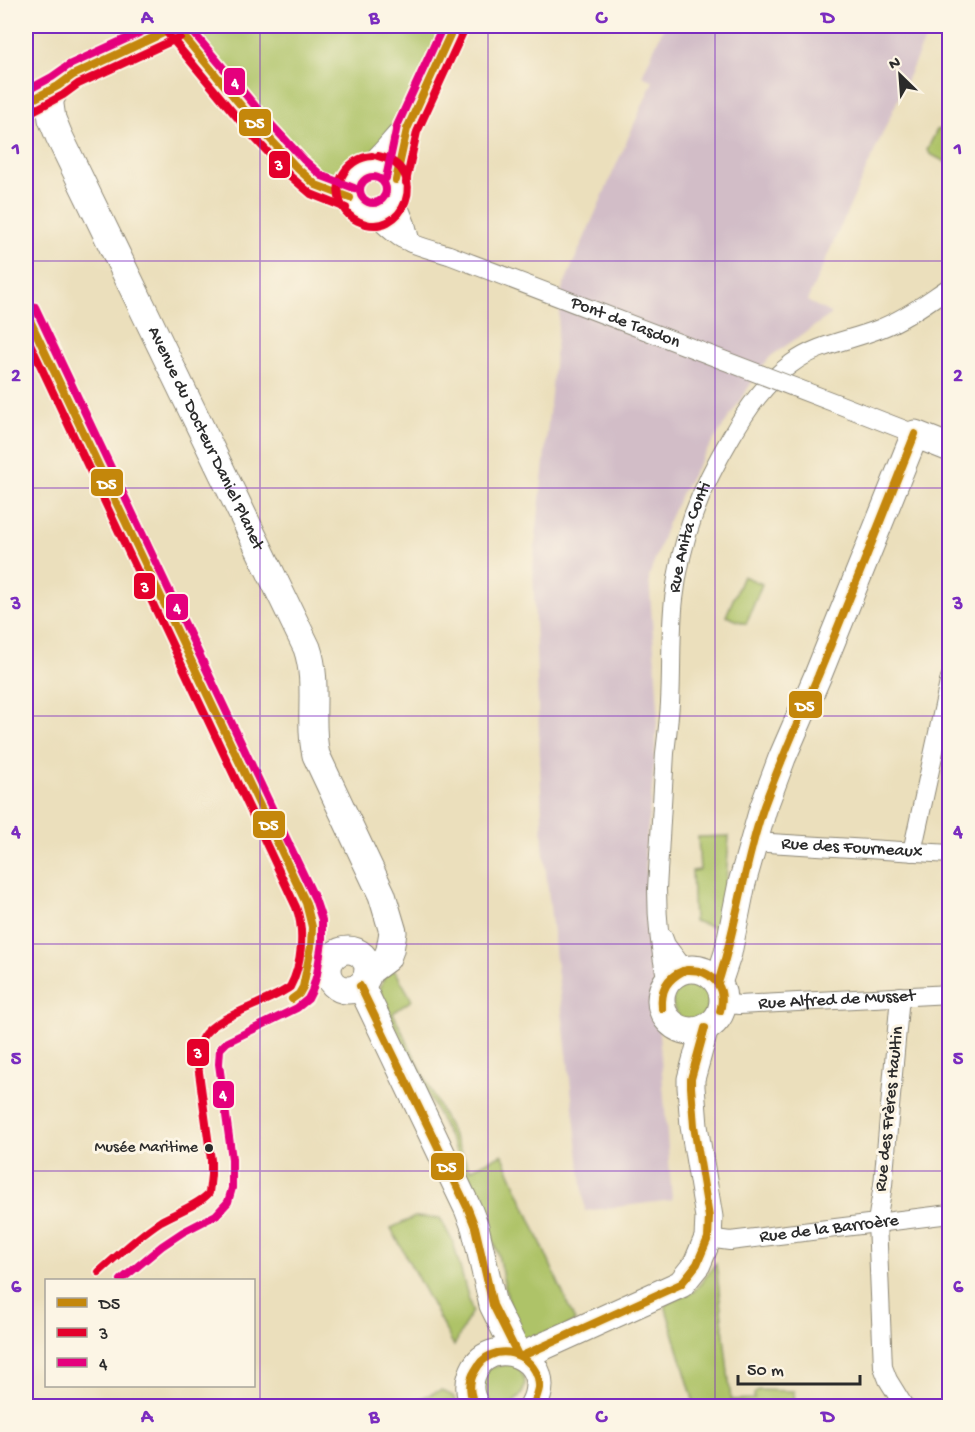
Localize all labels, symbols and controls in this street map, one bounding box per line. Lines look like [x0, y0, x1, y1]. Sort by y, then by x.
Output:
text: A [140, 8, 155, 31]
text: B [368, 8, 380, 31]
text: C [595, 8, 609, 31]
text: D [819, 8, 835, 31]
north arrow [870, 45, 930, 105]
text: N [886, 54, 904, 75]
line badge: 4 [223, 67, 246, 96]
text: 4 [230, 76, 239, 95]
line badge: D5 [238, 108, 272, 137]
text: D5 [244, 116, 265, 135]
text: 1 [11, 139, 20, 162]
text: 1 [953, 139, 962, 162]
line badge: 3 [268, 150, 291, 179]
text: 3 [274, 158, 283, 177]
street label: Pont de Tasdon [567, 292, 684, 353]
street label: Avenue du Docteur Daniel Planet [143, 323, 269, 555]
text: 2 [11, 366, 21, 389]
text: 2 [953, 366, 963, 389]
line badge: D5 [90, 468, 124, 497]
text: D5 [96, 477, 117, 496]
street label: Rue Anita Conti [664, 478, 716, 594]
line badge: 3 [133, 572, 156, 600]
text: 3 [140, 580, 149, 599]
line badge: 4 [165, 593, 189, 621]
text: 3 [10, 594, 21, 617]
text: 3 [952, 594, 963, 617]
text: 4 [172, 601, 181, 620]
line badge: D5 [788, 690, 823, 719]
text: D5 [794, 699, 815, 718]
line badge: D5 [252, 810, 286, 839]
text: D5 [258, 818, 279, 837]
text: 4 [10, 822, 21, 845]
text: 4 [952, 822, 963, 845]
street label: Rue des Fourneaux [781, 833, 924, 863]
street label: Rue Alfred de Musset [758, 985, 917, 1014]
street label: Rue des Frères Haultin [871, 1025, 909, 1193]
line badge: 3 [186, 1038, 210, 1067]
text: 3 [193, 1046, 202, 1065]
text: 5 [11, 1049, 22, 1072]
text: 5 [953, 1049, 964, 1072]
line badge: 4 [212, 1080, 235, 1109]
text: 4 [218, 1088, 227, 1107]
place label: Musée Maritime [94, 1139, 199, 1158]
marker: Musée Maritime [203, 1142, 215, 1154]
line badge: D5 [430, 1152, 465, 1181]
text: D5 [436, 1160, 457, 1179]
street label: Rue de la Barroère [758, 1210, 901, 1248]
text: 6 [11, 1277, 22, 1300]
text: 6 [953, 1277, 964, 1300]
legend [45, 1279, 255, 1387]
text: D5 [98, 1295, 120, 1316]
text: 3 [98, 1325, 108, 1346]
scale bar [738, 1348, 860, 1386]
text: 4 [99, 1355, 108, 1376]
text: 50 m [747, 1361, 784, 1382]
text: A [140, 1407, 155, 1430]
text: B [368, 1407, 380, 1430]
text: C [595, 1407, 609, 1430]
text: D [819, 1407, 835, 1430]

